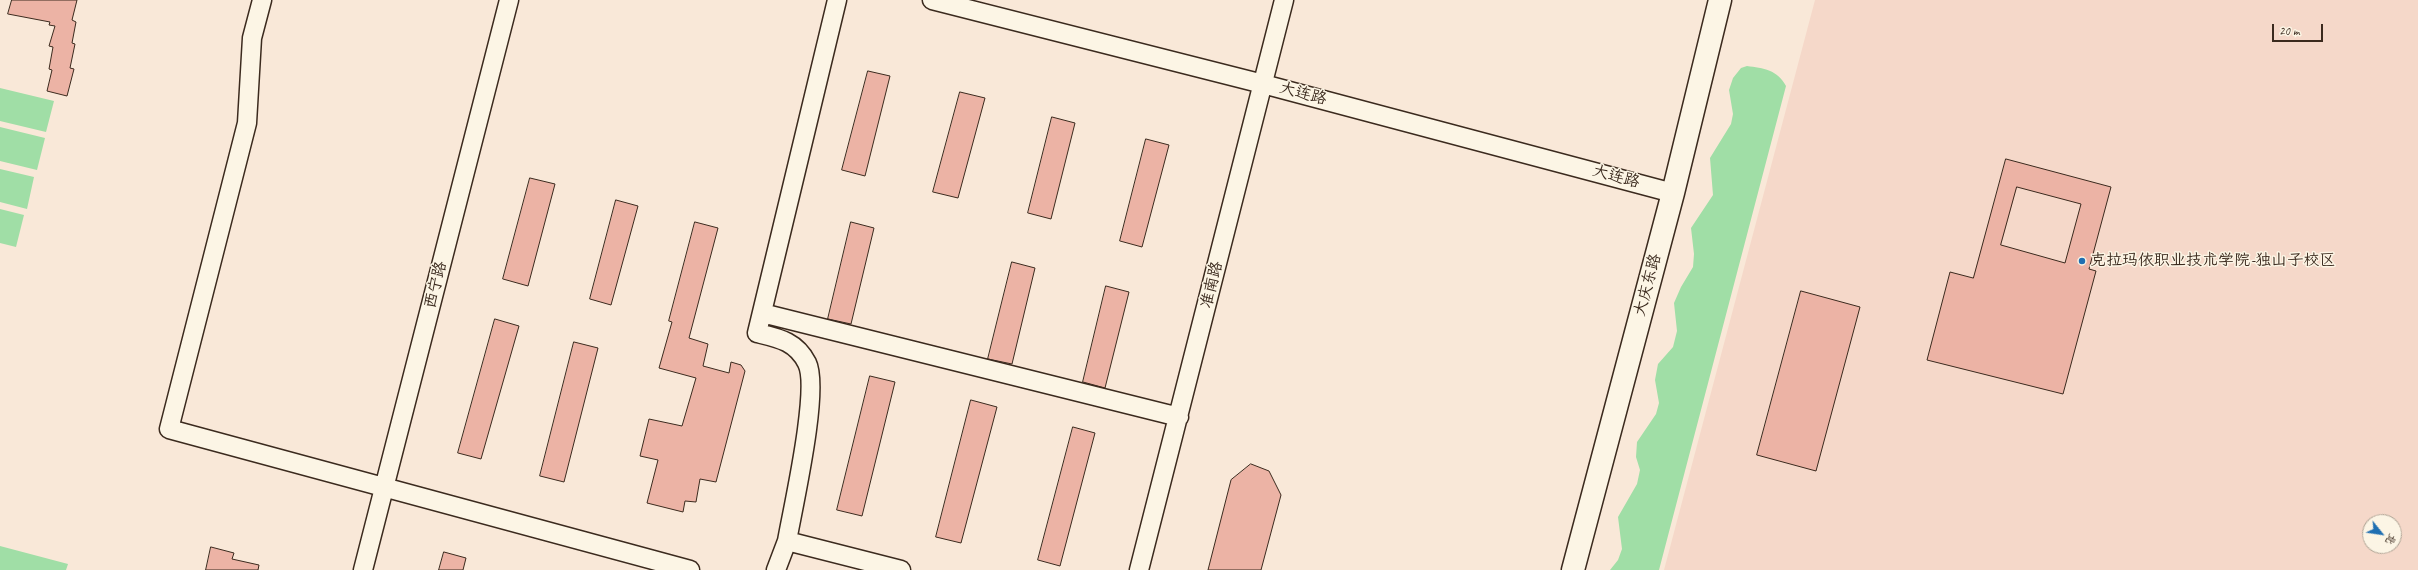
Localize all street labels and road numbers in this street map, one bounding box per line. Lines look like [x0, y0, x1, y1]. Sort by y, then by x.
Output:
street label: 大连路 [1277, 79, 1329, 109]
street label: 大连路 [1590, 162, 1642, 192]
street label: 大庆东路 [1630, 252, 1666, 318]
street label: 西宁路 [421, 259, 451, 311]
street label: 准南路 [1197, 259, 1227, 311]

